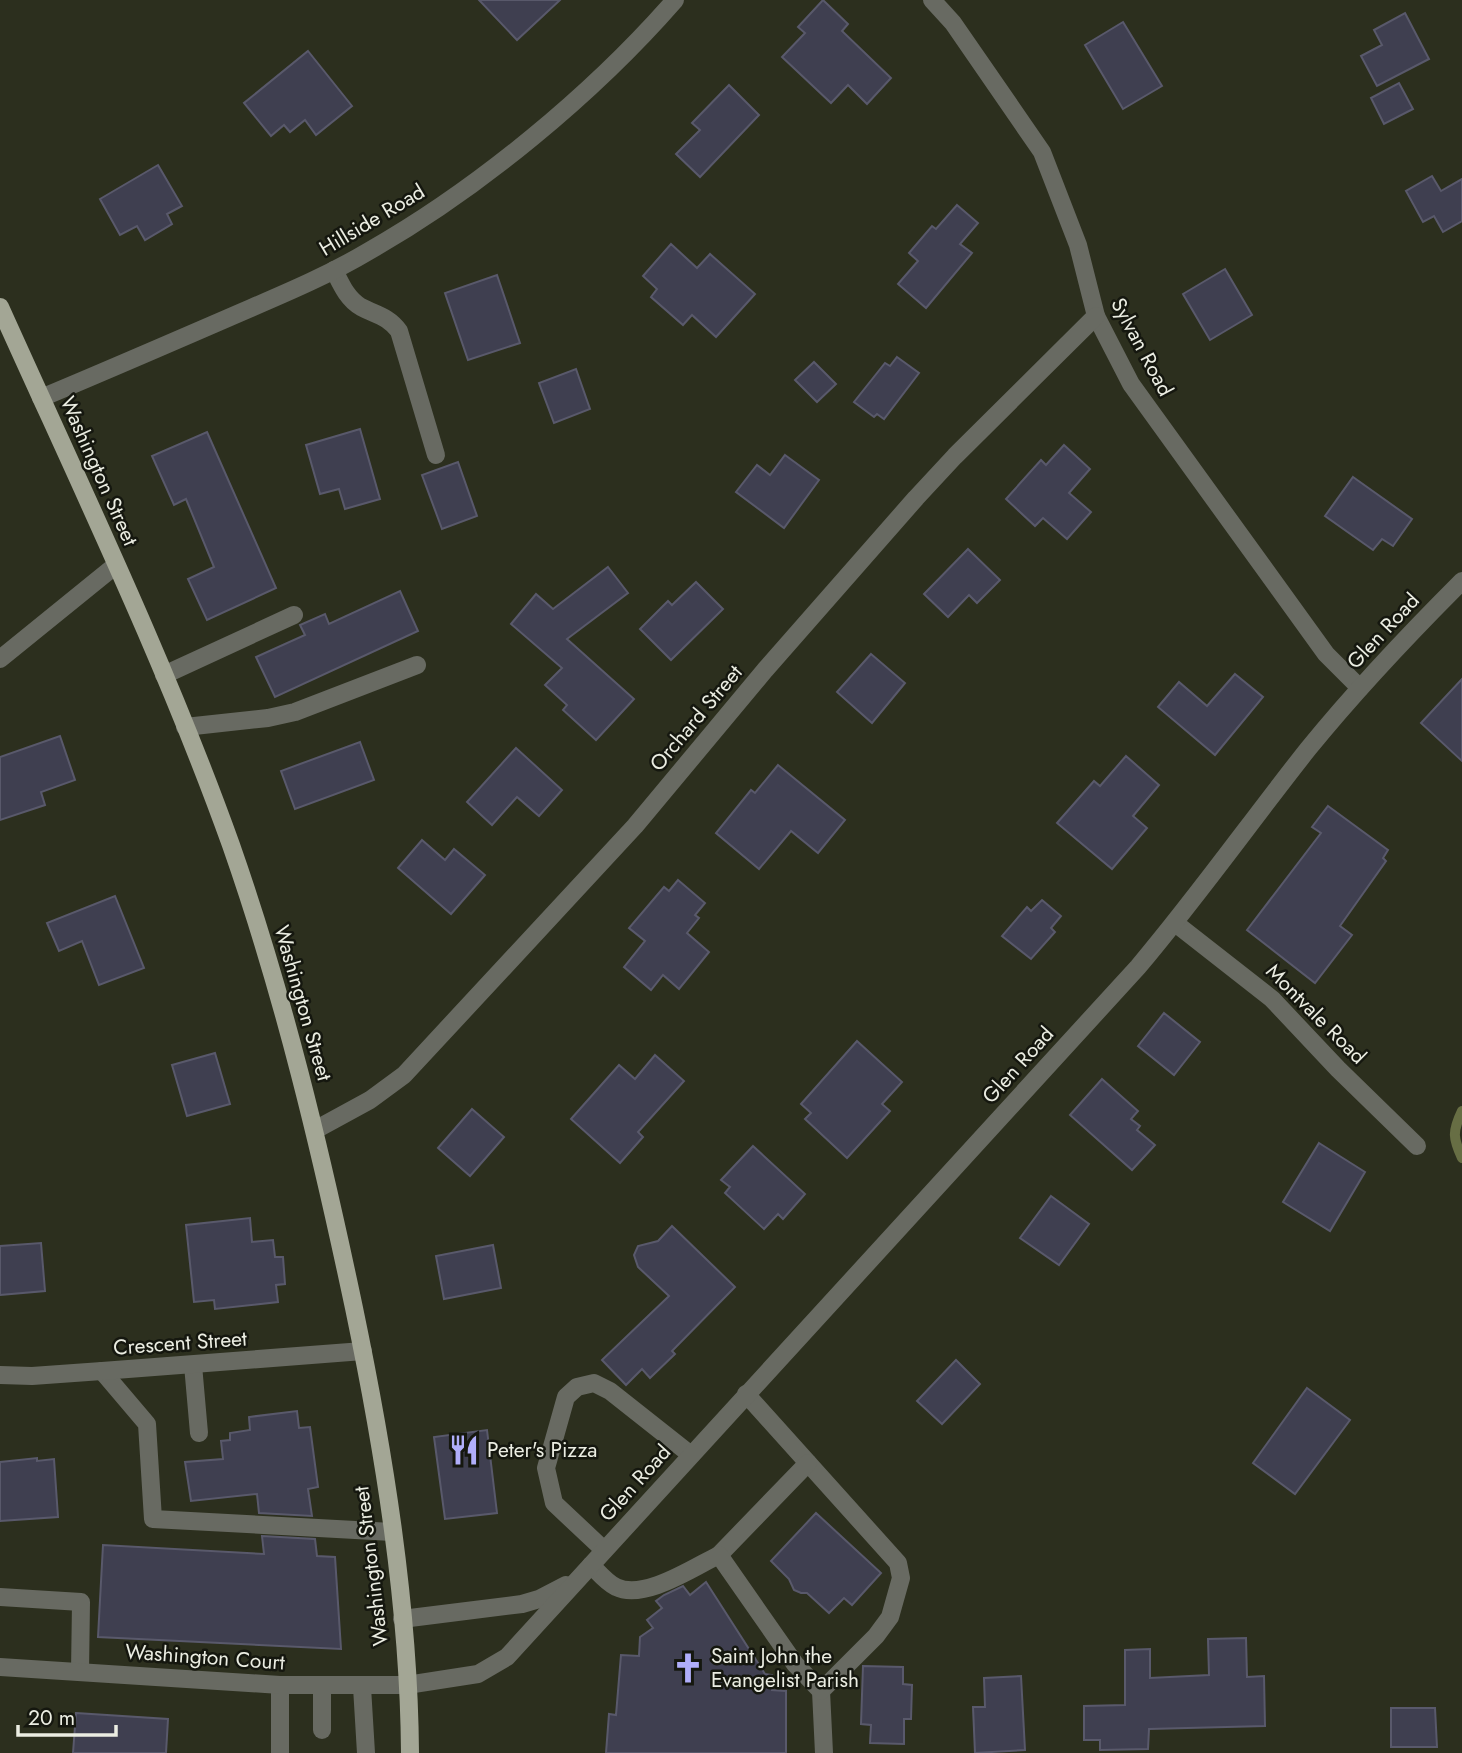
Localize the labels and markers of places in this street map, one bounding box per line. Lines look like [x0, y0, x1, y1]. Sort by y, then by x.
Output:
restaurant icon: Peter's Pizza [447, 1433, 481, 1467]
place label: Peter's Pizza [487, 1435, 597, 1465]
place label: Saint John the Evangelist Parish [711, 1641, 859, 1695]
church icon: Saint John the Evangelist Parish [671, 1651, 705, 1685]

